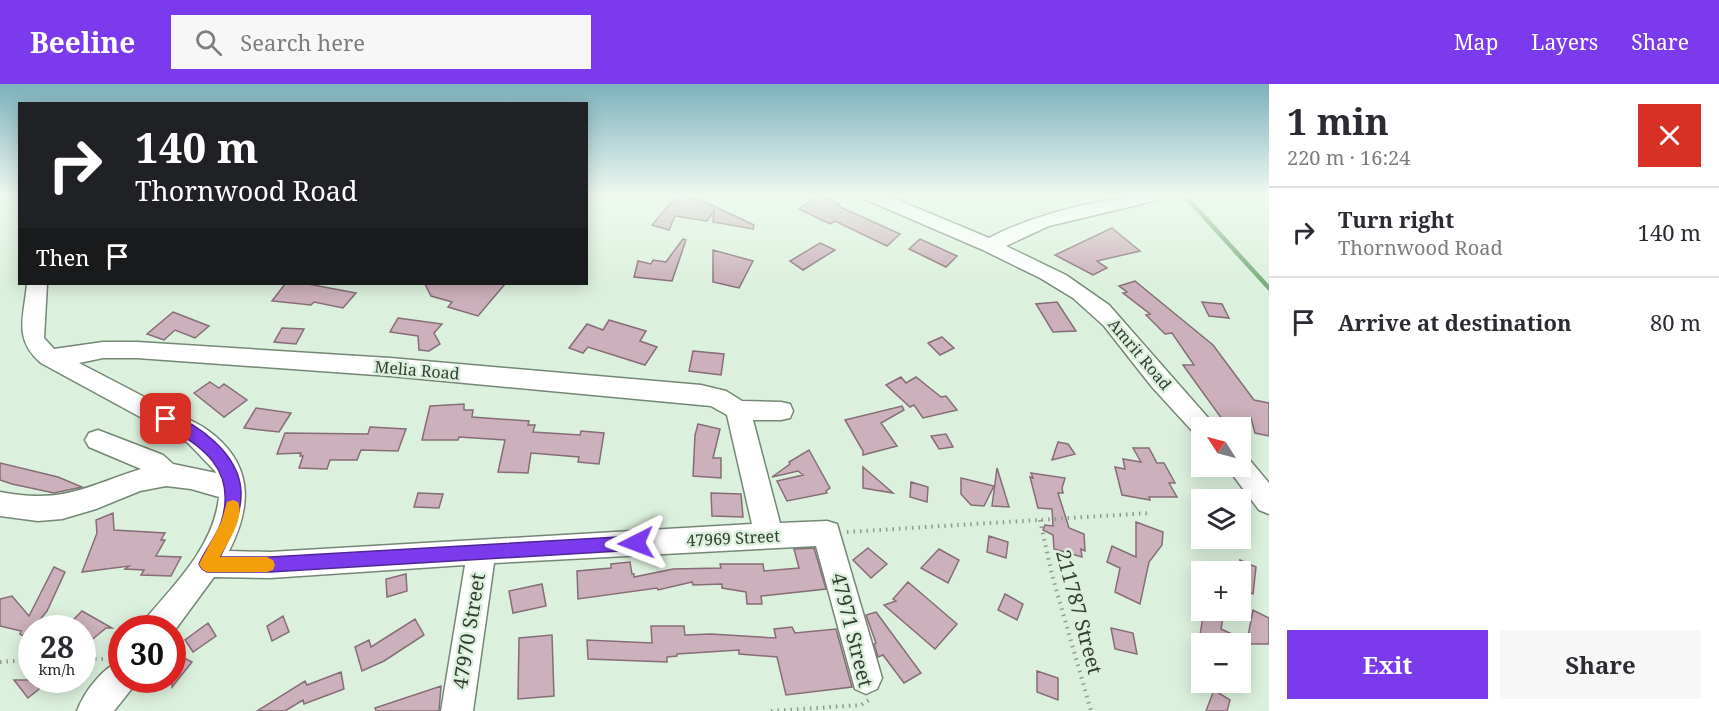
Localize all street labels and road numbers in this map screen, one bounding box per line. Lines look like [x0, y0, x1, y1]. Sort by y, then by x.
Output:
street label: Amrit Road [1103, 313, 1177, 395]
street label: Melia Road [374, 355, 461, 385]
street label: 47969 Street [686, 525, 781, 551]
street label: 211787 Street [1050, 547, 1109, 677]
street label: 47971 Street [825, 570, 880, 690]
street label: 47970 Street [446, 571, 491, 691]

